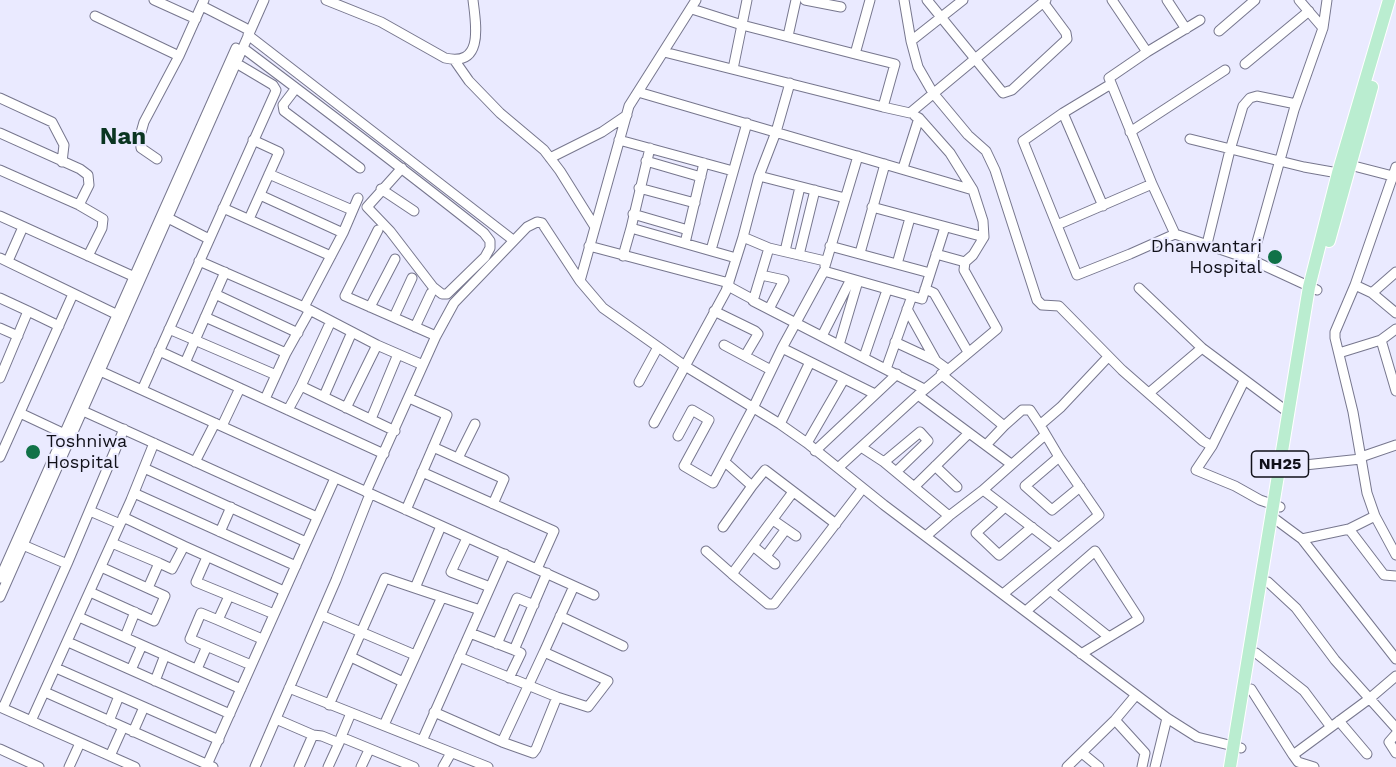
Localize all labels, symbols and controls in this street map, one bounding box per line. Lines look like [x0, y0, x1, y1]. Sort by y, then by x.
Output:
district label: Nan [100, 123, 146, 151]
place label: Dhanwantari Hospital [1151, 236, 1262, 278]
marker: Dhanwantari Hospital [1266, 248, 1284, 266]
place label: Toshniwa Hospital [46, 431, 127, 474]
marker: Toshniwa Hospital [24, 443, 42, 461]
road number: NH25 [1252, 451, 1308, 477]

